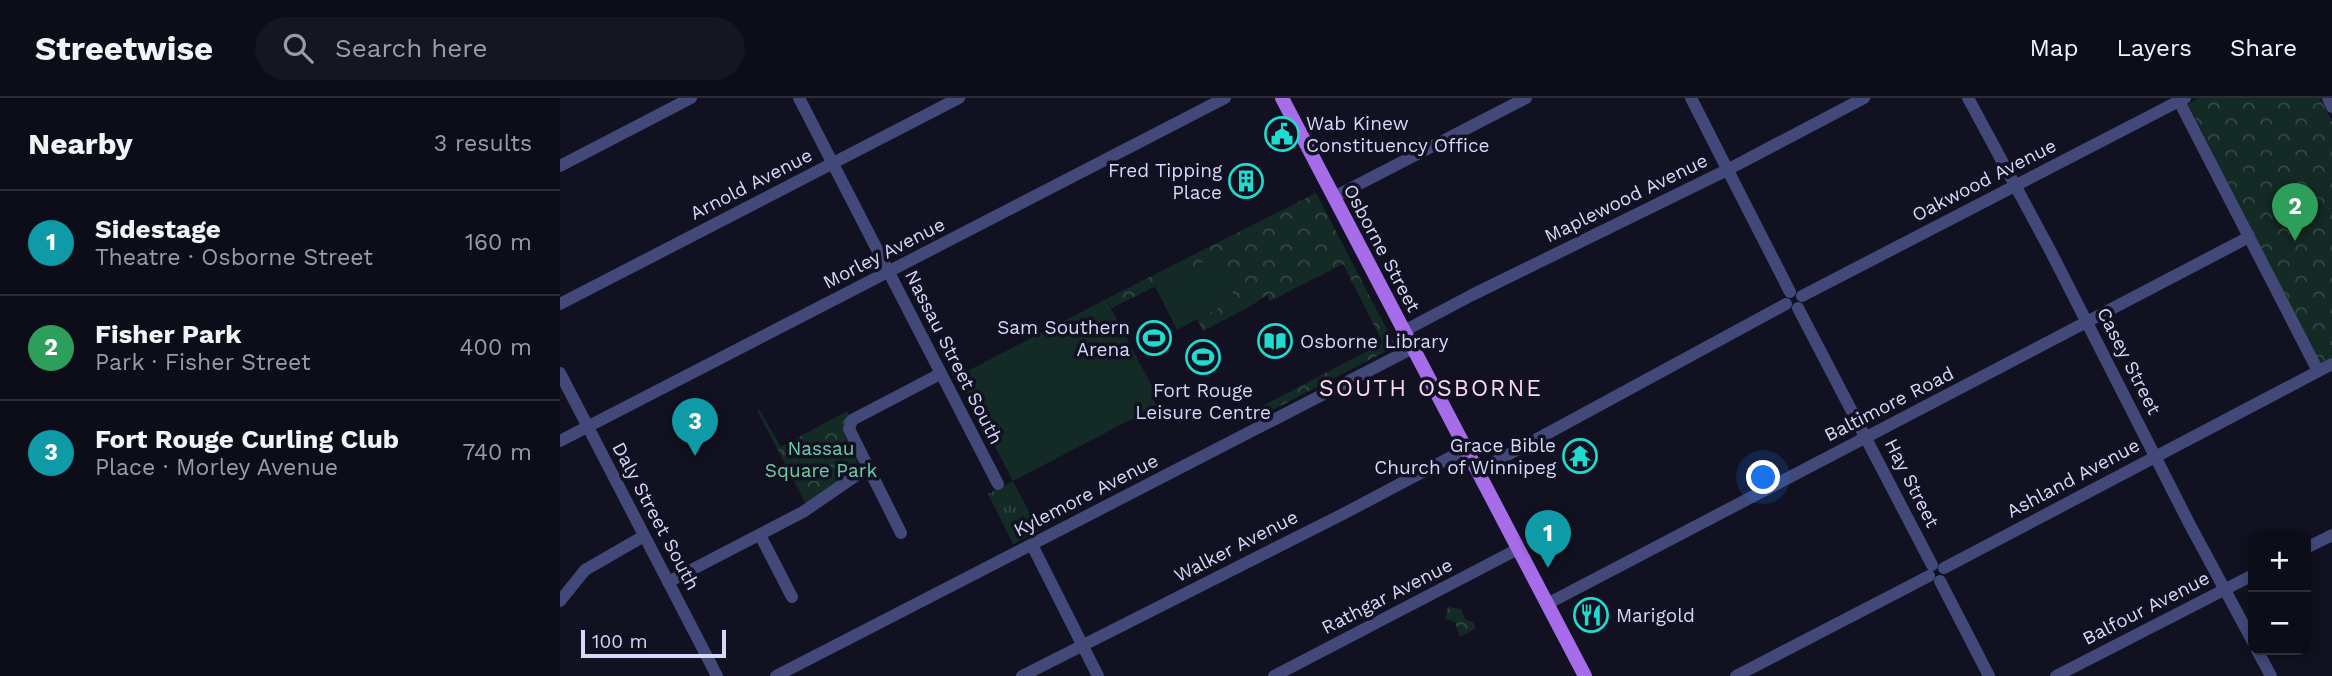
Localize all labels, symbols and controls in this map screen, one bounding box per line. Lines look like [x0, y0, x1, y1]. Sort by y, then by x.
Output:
search box [255, 17, 745, 80]
text: Streetwise [35, 29, 213, 68]
icon: search [279, 29, 317, 67]
text: Search here [335, 33, 487, 63]
text: Map [2030, 34, 2078, 62]
text: Layers [2116, 34, 2192, 62]
text: Share [2230, 34, 2297, 62]
place label: Wab Kinew Constituency Office [1306, 112, 1490, 157]
public building icon: Wab Kinew Constituency Office [1263, 115, 1301, 153]
text: Nearby [28, 126, 133, 161]
text: 3 results [434, 130, 532, 157]
street label: Oakwood Avenue [1908, 134, 2060, 226]
street label: Arnold Avenue [686, 143, 816, 225]
street label: Maplewood Avenue [1541, 149, 1711, 247]
place label: Fred Tipping Place [1108, 159, 1223, 204]
building icon: Fred Tipping Place [1227, 162, 1265, 200]
street label: Osborne Street [1339, 180, 1425, 316]
pin: 2 [2272, 183, 2318, 241]
street label: Morley Avenue [819, 212, 949, 294]
text: Sidestage [95, 214, 221, 244]
text: 1 [46, 229, 56, 256]
text: 160 m [465, 229, 532, 256]
text: Theatre · Osborne Street [95, 244, 373, 271]
street label: Nassau Street South [900, 266, 1008, 448]
street label: Casey Street [2092, 304, 2166, 419]
place label: Sam Southern Arena [997, 316, 1130, 361]
text: Fisher Park [95, 319, 242, 349]
sports icon: Sam Southern Arena [1135, 319, 1173, 357]
library icon: Osborne Library [1256, 322, 1294, 360]
place label: Osborne Library [1300, 330, 1449, 353]
text: 2 [44, 334, 58, 361]
text: 400 m [460, 334, 532, 361]
sports icon: Fort Rouge Leisure Centre [1184, 338, 1222, 376]
text: Park · Fisher Street [95, 349, 311, 376]
street label: Baltimore Road [1820, 361, 1958, 447]
district label: SOUTH OSBORNE [1319, 375, 1543, 402]
place label: Fort Rouge Leisure Centre [1135, 379, 1271, 424]
pin: 3 [672, 398, 718, 456]
text: Fort Rouge Curling Club [95, 424, 399, 454]
street label: Ashland Avenue [2003, 433, 2143, 523]
place label: Grace Bible Church of Winnipeg [1374, 434, 1557, 479]
street label: Hay Street [1880, 435, 1944, 531]
park label: Nassau Square Park [765, 437, 877, 482]
temple icon: Grace Bible Church of Winnipeg [1561, 437, 1599, 475]
street label: Daly Street South [607, 438, 705, 594]
text: 3 [44, 439, 58, 466]
text: 740 m [463, 439, 532, 466]
street label: Kylemore Avenue [1010, 449, 1162, 541]
text: Place · Morley Avenue [95, 454, 338, 481]
your location [1746, 460, 1780, 494]
street label: Walker Avenue [1170, 505, 1302, 587]
pin: 1 [1525, 510, 1571, 568]
map controls [2248, 529, 2311, 655]
button: + [2248, 529, 2311, 592]
street label: Rathgar Avenue [1318, 553, 1456, 639]
street label: Balfour Avenue [2079, 566, 2213, 650]
button: − [2248, 592, 2311, 655]
restaurant icon: Marigold [1572, 596, 1610, 634]
place label: Marigold [1616, 604, 1695, 627]
scale bar [581, 627, 726, 659]
text: 100 m [592, 630, 648, 653]

